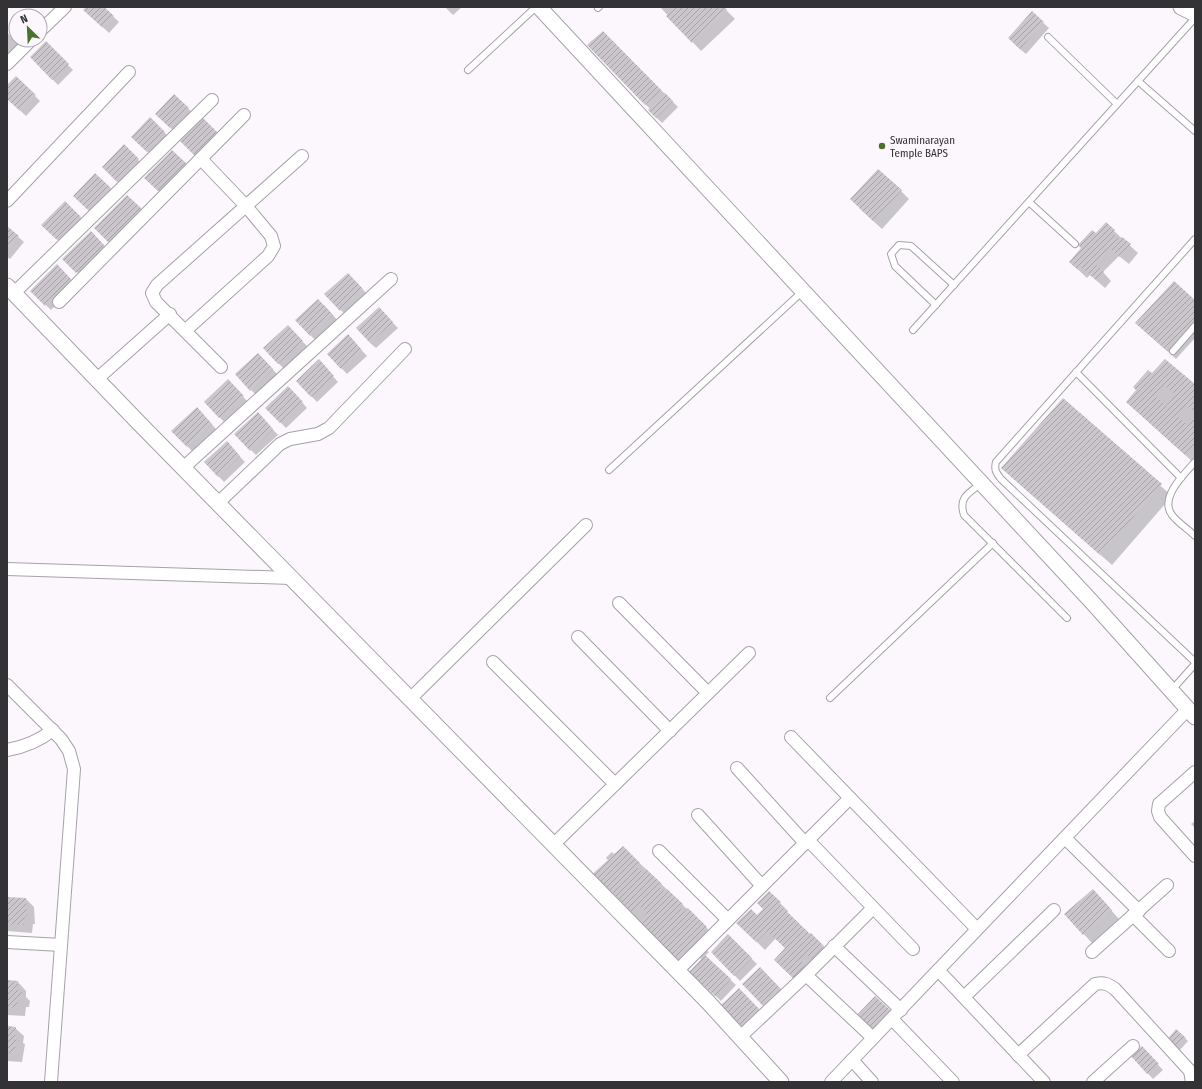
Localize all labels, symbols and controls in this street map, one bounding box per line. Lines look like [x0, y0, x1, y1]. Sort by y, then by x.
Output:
north arrow [8, 8, 48, 48]
text: N [18, 12, 30, 27]
place label: Swaminarayan Temple BAPS [890, 134, 955, 160]
marker: Swaminarayan Temple BAPS [877, 141, 887, 151]

